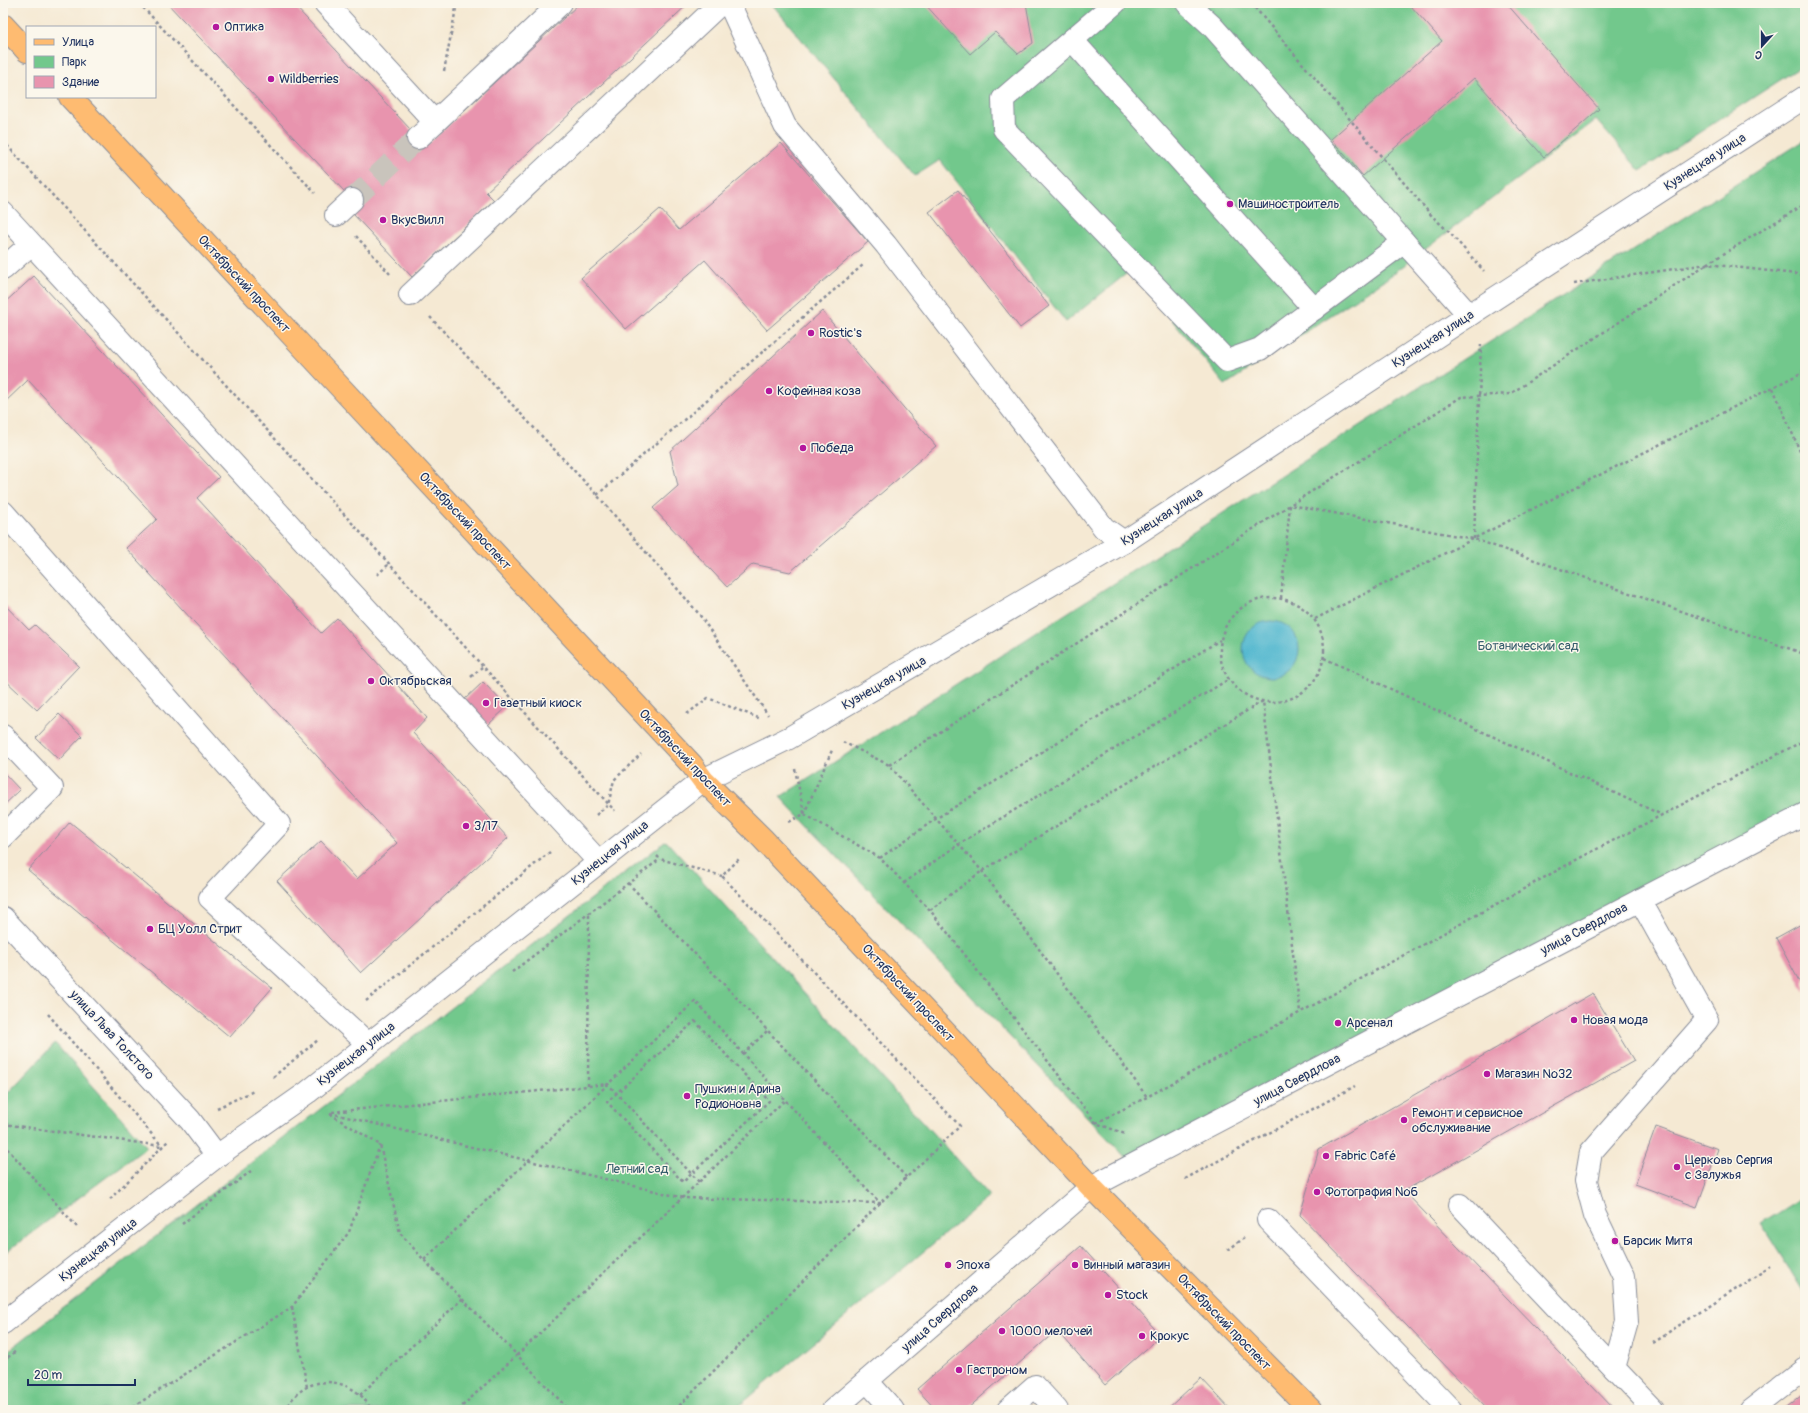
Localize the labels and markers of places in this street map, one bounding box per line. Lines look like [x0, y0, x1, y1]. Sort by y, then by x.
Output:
place label: Оптика [224, 19, 264, 35]
marker: Оптика [211, 22, 221, 32]
place label: Wildberries [279, 71, 339, 87]
marker: Wildberries [266, 74, 276, 84]
place label: Машиностроитель [1238, 196, 1339, 212]
marker: Машиностроитель [1225, 199, 1235, 209]
place label: ВкусВилл [391, 212, 444, 228]
marker: ВкусВилл [378, 215, 388, 225]
place label: Rostic's [819, 325, 862, 341]
marker: Rostic's [806, 328, 816, 338]
place label: Кофейная коза [777, 383, 861, 399]
marker: Кофейная коза [764, 386, 774, 396]
place label: Победа [811, 440, 854, 456]
marker: Победа [798, 443, 808, 453]
place label: Октябрьская [379, 673, 452, 689]
marker: Октябрьская [366, 676, 376, 686]
place label: Газетный киоск [494, 695, 582, 711]
marker: Газетный киоск [481, 698, 491, 708]
place label: 3/17 [474, 818, 498, 834]
marker: 3/17 [461, 821, 471, 831]
place label: БЦ Уолл Стрит [158, 921, 243, 937]
marker: БЦ Уолл Стрит [145, 924, 155, 934]
place label: Новая мода [1582, 1012, 1648, 1028]
place label: Арсенал [1346, 1015, 1393, 1031]
marker: Новая мода [1569, 1015, 1579, 1025]
marker: Арсенал [1333, 1018, 1343, 1028]
place label: Магазин №32 [1495, 1066, 1573, 1082]
marker: Магазин №32 [1482, 1069, 1492, 1079]
place label: Пушкин и Арина Родионовна [695, 1081, 781, 1112]
marker: Пушкин и Арина Родионовна [682, 1091, 692, 1101]
place label: Ремонт и сервисное обслуживание [1412, 1105, 1523, 1136]
marker: Ремонт и сервисное обслуживание [1399, 1115, 1409, 1125]
place label: Fabric Café [1334, 1148, 1396, 1164]
marker: Fabric Café [1321, 1151, 1331, 1161]
place label: Церковь Сергия с Залужья [1685, 1152, 1773, 1183]
marker: Церковь Сергия с Залужья [1672, 1162, 1682, 1172]
place label: Фотография №6 [1325, 1184, 1418, 1200]
marker: Фотография №6 [1312, 1187, 1322, 1197]
place label: Барсик Митя [1623, 1233, 1693, 1249]
marker: Барсик Митя [1610, 1236, 1620, 1246]
place label: Эпоха [956, 1257, 990, 1273]
place label: Винный магазин [1083, 1257, 1170, 1273]
marker: Эпоха [943, 1260, 953, 1270]
marker: Винный магазин [1070, 1260, 1080, 1270]
place label: Stock [1116, 1287, 1148, 1303]
marker: Stock [1103, 1290, 1113, 1300]
place label: 1000 мелочей [1010, 1323, 1093, 1339]
marker: 1000 мелочей [997, 1326, 1007, 1336]
place label: Крокус [1150, 1328, 1190, 1344]
marker: Крокус [1137, 1331, 1147, 1341]
place label: Гастроном [967, 1362, 1027, 1378]
marker: Гастроном [954, 1365, 964, 1375]

